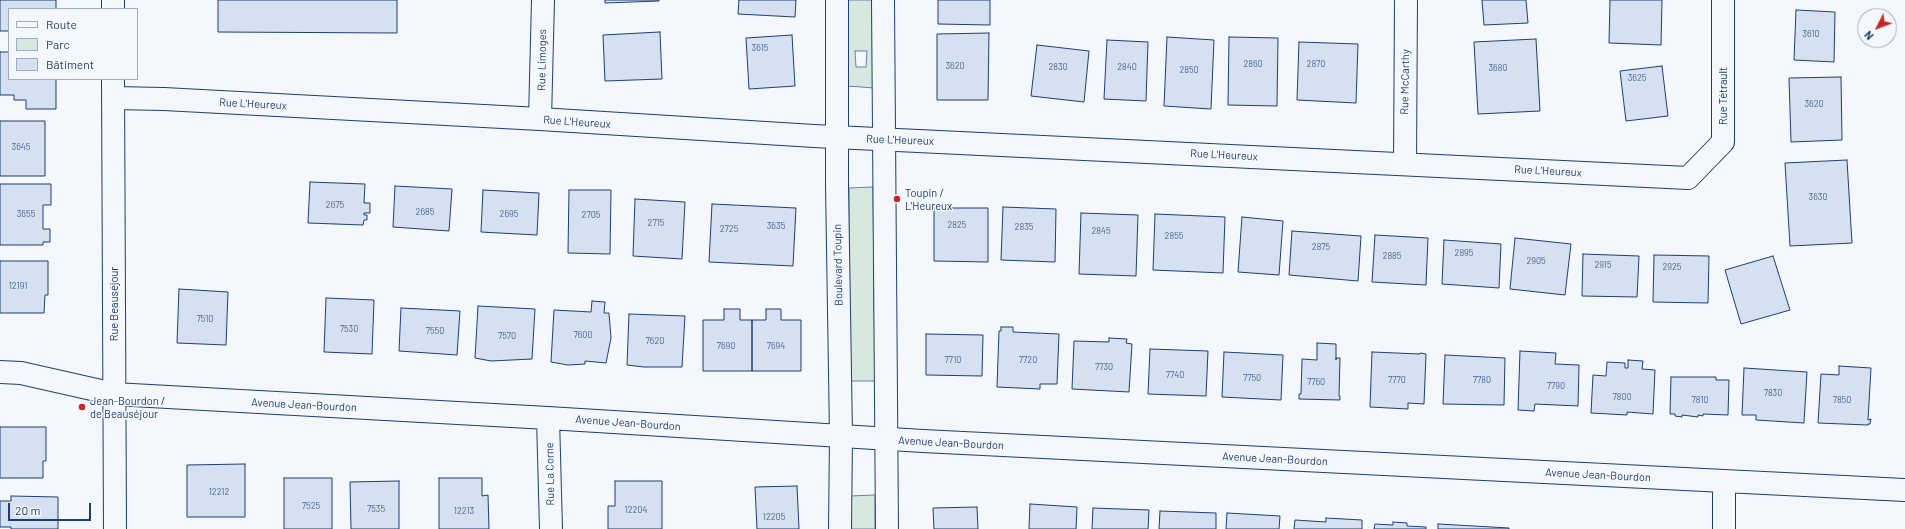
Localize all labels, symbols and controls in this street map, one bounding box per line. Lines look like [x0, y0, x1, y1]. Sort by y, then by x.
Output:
legend [8, 8, 138, 80]
north arrow [1857, 8, 1897, 48]
text: Route [46, 17, 77, 31]
street label: Rue Limoges [535, 29, 549, 91]
house number: 3610 [1802, 29, 1820, 39]
text: N [1861, 29, 1876, 43]
text: Parc [46, 37, 70, 51]
house number: 3615 [752, 43, 768, 53]
street label: Rue McCarthy [1398, 49, 1412, 115]
text: Bâtiment [46, 57, 94, 71]
house number: 2860 [1243, 59, 1263, 69]
house number: 2870 [1307, 59, 1325, 69]
house number: 3620 [945, 61, 965, 71]
house number: 2830 [1048, 62, 1068, 72]
house number: 2840 [1117, 62, 1137, 72]
house number: 3680 [1488, 63, 1508, 73]
house number: 2850 [1179, 65, 1199, 75]
street label: Rue Tétrault [1716, 67, 1730, 125]
house number: 3625 [1628, 73, 1646, 83]
street label: Rue L'Heureux [219, 96, 287, 112]
house number: 3620 [1804, 99, 1824, 109]
street label: Rue L'Heureux [543, 113, 611, 131]
street label: Rue L'Heureux [866, 132, 934, 148]
house number: 3645 [12, 142, 30, 152]
street label: Rue L'Heureux [1190, 147, 1258, 163]
street label: Rue L'Heureux [1514, 163, 1582, 179]
place label: Toupin / L'Heureux [905, 186, 952, 212]
house number: 3630 [1809, 192, 1827, 202]
marker: Toupin / L'Heureux [892, 194, 902, 204]
house number: 2675 [326, 200, 344, 210]
house number: 2685 [416, 207, 434, 217]
house number: 3655 [17, 209, 35, 219]
house number: 2695 [500, 209, 518, 219]
house number: 2705 [582, 210, 600, 220]
house number: 2715 [648, 218, 664, 228]
house number: 2825 [948, 220, 966, 230]
house number: 3635 [767, 221, 785, 231]
house number: 2835 [1015, 222, 1033, 232]
house number: 2725 [720, 224, 738, 234]
street label: Boulevard Toupin [831, 224, 845, 306]
house number: 2845 [1091, 226, 1111, 236]
house number: 2855 [1165, 231, 1183, 241]
house number: 2875 [1312, 242, 1330, 252]
house number: 2895 [1455, 248, 1473, 258]
house number: 2885 [1383, 251, 1401, 261]
house number: 2905 [1526, 256, 1546, 266]
house number: 2915 [1594, 260, 1612, 270]
house number: 2925 [1663, 262, 1681, 272]
street label: Rue Beauséjour [107, 267, 121, 341]
house number: 12191 [9, 281, 27, 291]
house number: 7510 [197, 314, 213, 324]
house number: 7530 [340, 324, 358, 334]
house number: 7550 [426, 326, 444, 336]
house number: 7600 [573, 330, 593, 340]
house number: 7570 [498, 331, 516, 341]
house number: 7620 [646, 336, 664, 346]
house number: 7690 [717, 341, 735, 351]
house number: 7694 [767, 341, 785, 351]
house number: 7710 [945, 355, 961, 365]
house number: 7720 [1019, 355, 1037, 365]
house number: 7730 [1095, 362, 1113, 372]
house number: 7740 [1166, 370, 1184, 380]
house number: 7750 [1243, 373, 1261, 383]
house number: 7770 [1388, 375, 1406, 385]
house number: 7780 [1473, 375, 1491, 385]
house number: 7760 [1307, 377, 1325, 387]
house number: 7790 [1547, 381, 1565, 391]
house number: 7830 [1764, 388, 1782, 398]
house number: 7800 [1612, 392, 1632, 402]
place label: Jean-Bourdon / de Beauséjour [90, 394, 165, 420]
house number: 7810 [1692, 395, 1708, 405]
house number: 7850 [1833, 395, 1851, 405]
street label: Avenue Jean-Bourdon [251, 396, 357, 414]
marker: Jean-Bourdon / de Beauséjour [77, 402, 87, 412]
street label: Avenue Jean-Bourdon [575, 413, 681, 433]
street label: Avenue Jean-Bourdon [898, 434, 1004, 452]
street label: Rue La Corne [543, 442, 557, 506]
street label: Avenue Jean-Bourdon [1222, 450, 1328, 468]
street label: Avenue Jean-Bourdon [1545, 466, 1651, 484]
house number: 12212 [209, 487, 229, 497]
scale bar [10, 495, 93, 521]
house number: 7525 [302, 501, 320, 511]
text: 20 m [15, 503, 41, 517]
house number: 7535 [367, 504, 385, 514]
house number: 12204 [625, 505, 647, 515]
house number: 12213 [454, 506, 474, 516]
house number: 12205 [763, 512, 785, 522]

